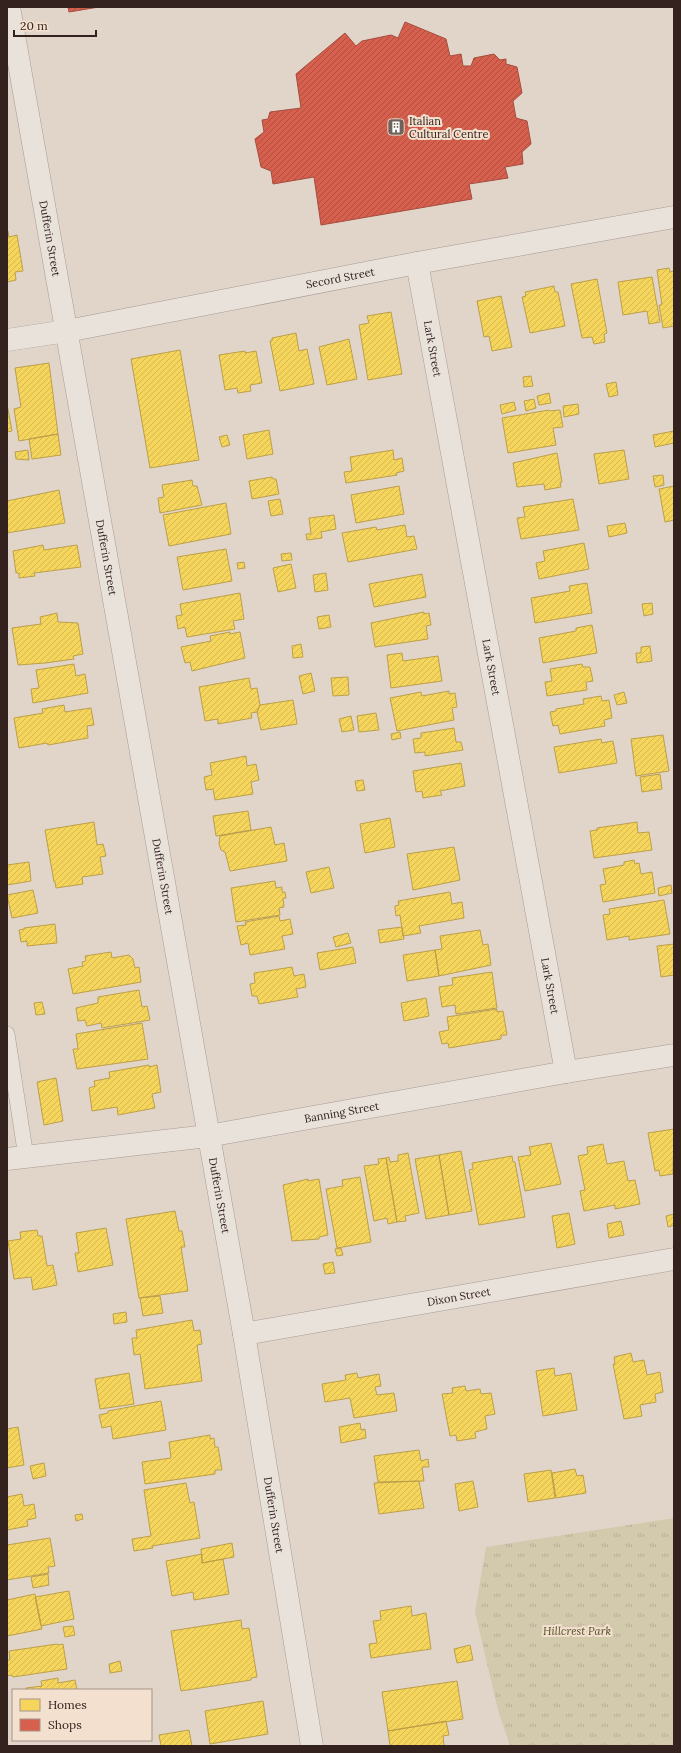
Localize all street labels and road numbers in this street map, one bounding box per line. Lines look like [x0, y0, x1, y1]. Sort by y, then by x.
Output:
street label: Dufferin Street [36, 199, 64, 278]
street label: Secord Street [305, 264, 377, 291]
street label: Lark Street [421, 319, 445, 379]
street label: Dufferin Street [93, 518, 120, 597]
street label: Lark Street [479, 638, 504, 697]
street label: Dufferin Street [149, 837, 177, 916]
street label: Lark Street [538, 956, 562, 1016]
street label: Banning Street [303, 1098, 381, 1126]
street label: Dufferin Street [206, 1156, 233, 1235]
street label: Dixon Street [426, 1284, 492, 1309]
street label: Dufferin Street [261, 1476, 287, 1555]

